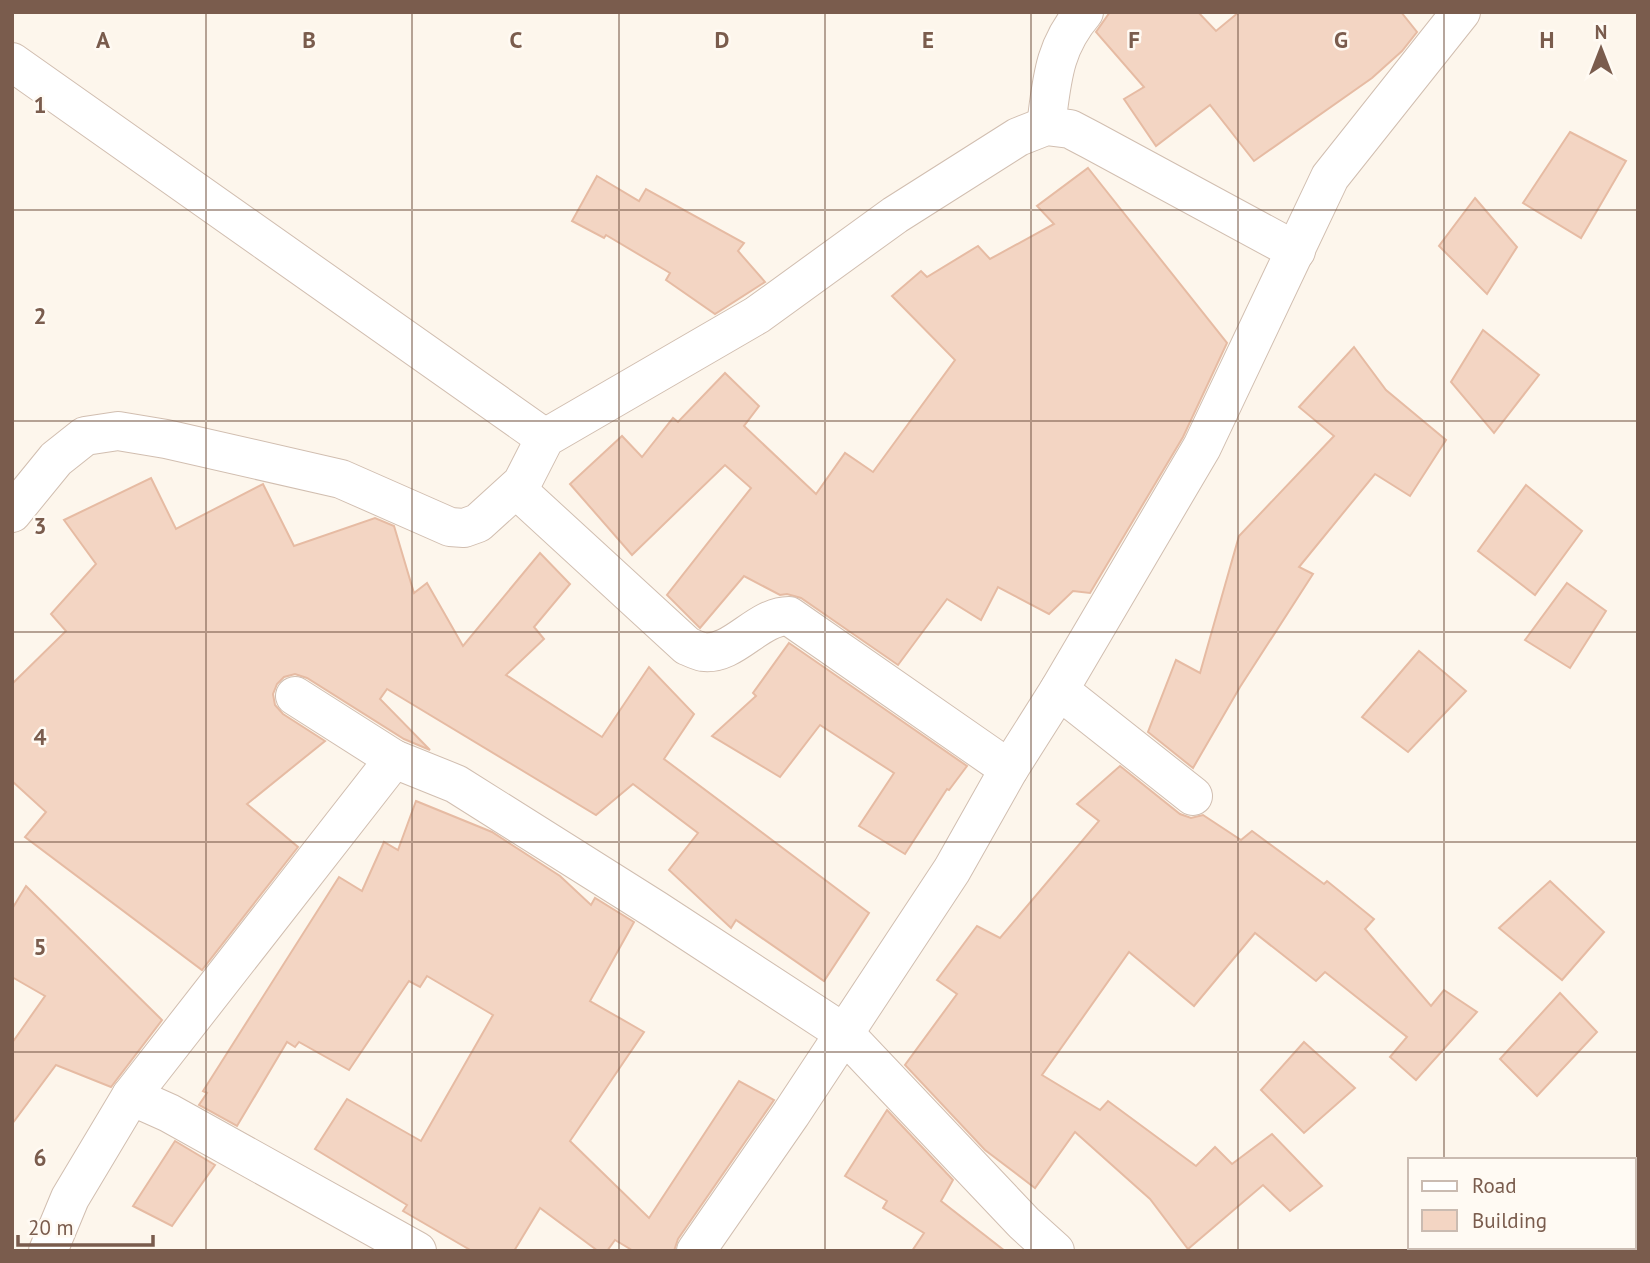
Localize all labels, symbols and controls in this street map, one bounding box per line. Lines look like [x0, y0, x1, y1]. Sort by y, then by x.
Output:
north arrow [1566, 14, 1636, 84]
text: N [1595, 20, 1607, 44]
text: A [96, 25, 110, 54]
text: B [302, 25, 316, 54]
text: C [510, 25, 523, 54]
text: D [715, 25, 729, 54]
text: E [922, 25, 934, 54]
text: F [1128, 25, 1140, 54]
text: G [1334, 25, 1348, 54]
text: H [1540, 25, 1554, 54]
text: 1 [33, 90, 47, 119]
text: 2 [33, 301, 47, 330]
text: 3 [33, 511, 47, 540]
text: 4 [33, 722, 47, 751]
text: 5 [33, 932, 47, 961]
text: 6 [33, 1143, 47, 1172]
legend [1408, 1158, 1636, 1249]
text: Road [1472, 1172, 1516, 1199]
scale bar [18, 1204, 152, 1248]
text: Building [1472, 1207, 1547, 1234]
text: 20 m [28, 1214, 74, 1241]

